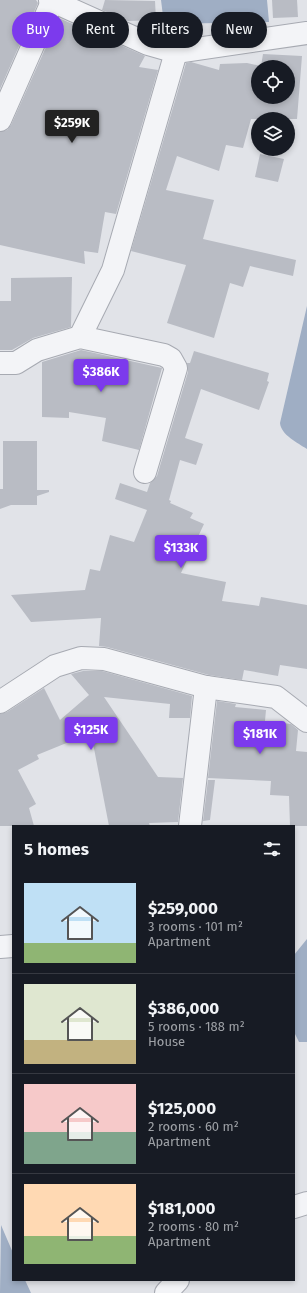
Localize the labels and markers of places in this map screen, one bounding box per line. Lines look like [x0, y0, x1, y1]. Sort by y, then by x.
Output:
pin: $259K [44, 110, 100, 144]
pin: $386K [73, 359, 129, 393]
pin: $133K [153, 535, 209, 569]
pin: $125K [63, 717, 119, 751]
pin: $181K [232, 721, 288, 755]

